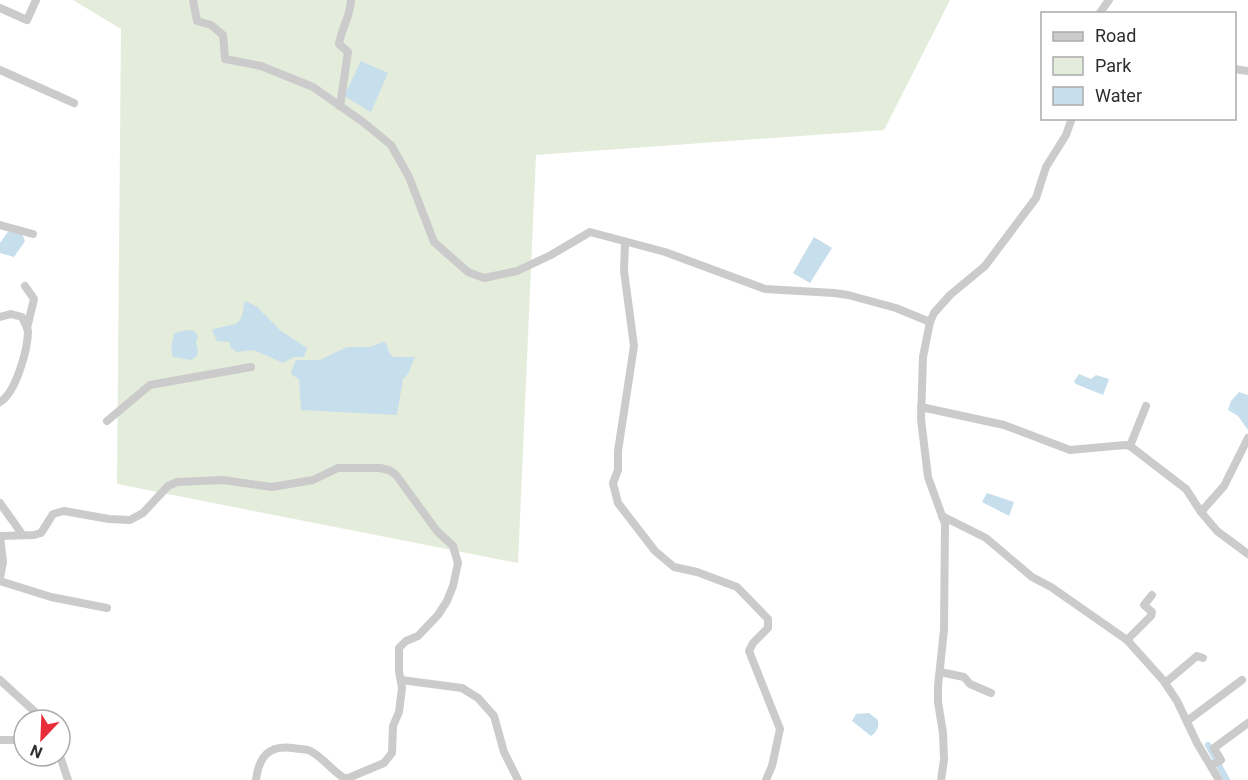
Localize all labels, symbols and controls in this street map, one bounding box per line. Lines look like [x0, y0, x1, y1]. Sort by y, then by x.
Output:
legend [1041, 12, 1236, 120]
text: Road [1095, 25, 1136, 46]
text: Park [1095, 55, 1132, 76]
text: Water [1095, 85, 1142, 106]
north arrow [12, 708, 72, 768]
text: N [27, 740, 45, 762]

